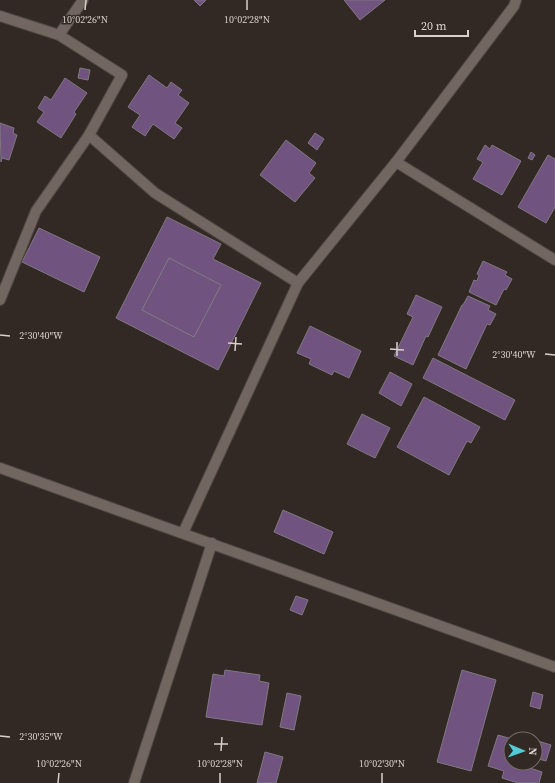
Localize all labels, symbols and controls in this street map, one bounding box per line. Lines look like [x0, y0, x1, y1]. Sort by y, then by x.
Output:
scale bar [415, 12, 468, 38]
text: 10°02'26"N [62, 13, 108, 26]
text: 10°02'28"N [224, 13, 270, 26]
text: 20 m [421, 18, 447, 34]
text: 2°30'40"W [19, 329, 63, 342]
text: 2°30'40"W [492, 348, 536, 361]
text: 2°30'35"W [19, 730, 63, 743]
north arrow [503, 731, 543, 771]
text: N [525, 747, 540, 756]
text: 10°02'26"N [36, 757, 82, 770]
text: 10°02'28"N [197, 757, 243, 770]
text: 10°02'30"N [359, 757, 405, 770]

